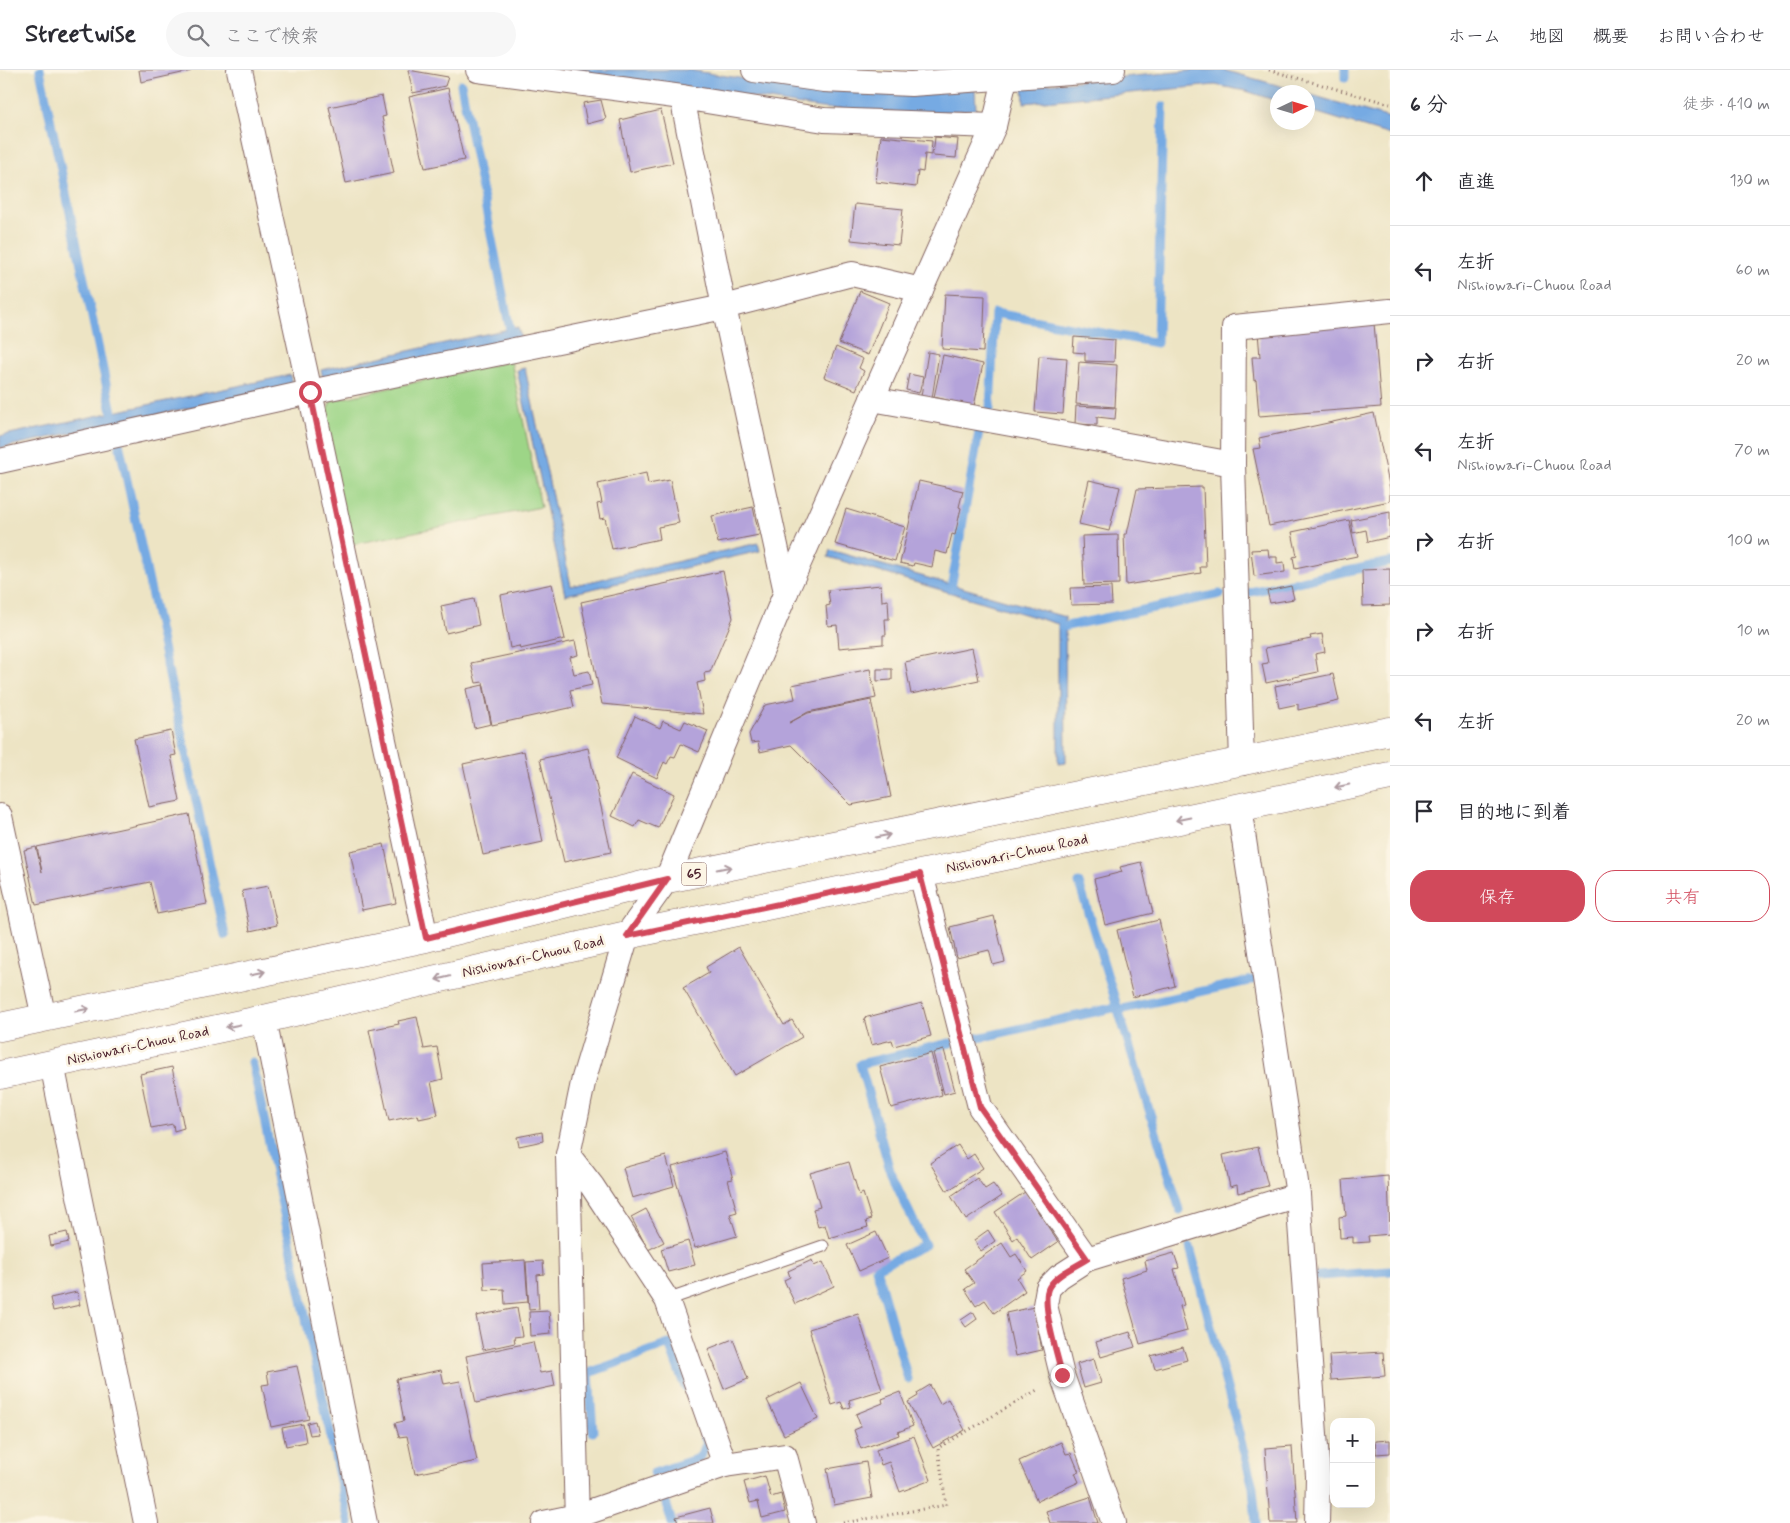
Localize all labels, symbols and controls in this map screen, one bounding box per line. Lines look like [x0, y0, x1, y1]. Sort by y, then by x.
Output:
search box [166, 12, 516, 57]
text: Streetwise [25, 19, 136, 50]
icon: search [184, 21, 212, 49]
text: ここで検索 [224, 24, 319, 49]
text: ホーム [1448, 25, 1501, 49]
text: 地図 [1529, 25, 1565, 49]
text: 概要 [1593, 25, 1629, 49]
text: お問い合わせ [1657, 25, 1765, 49]
north arrow [1270, 85, 1315, 130]
text: 6 分 [1410, 91, 1447, 119]
text: 徒歩 · 410 m [1683, 94, 1770, 115]
icon: ahead [1410, 167, 1438, 195]
text: 直進 [1457, 170, 1495, 195]
text: 130 m [1729, 170, 1770, 191]
text: 左折 [1457, 250, 1495, 275]
icon: left [1410, 257, 1438, 285]
text: 60 m [1736, 260, 1770, 281]
text: Nishiowari-Chuou Road [1457, 275, 1611, 296]
icon: right [1410, 347, 1438, 375]
text: 右折 [1457, 350, 1495, 375]
text: 20 m [1736, 350, 1770, 371]
route start [299, 381, 322, 404]
text: 左折 [1457, 430, 1495, 455]
icon: left [1410, 437, 1438, 465]
text: 70 m [1734, 440, 1770, 461]
text: Nishiowari-Chuou Road [1457, 455, 1611, 476]
icon: right [1410, 527, 1438, 555]
text: 右折 [1457, 530, 1495, 555]
text: 100 m [1727, 530, 1770, 551]
icon: right [1410, 617, 1438, 645]
text: 右折 [1457, 620, 1495, 645]
text: 10 m [1737, 620, 1770, 641]
icon: left [1410, 707, 1438, 735]
text: 左折 [1457, 710, 1495, 735]
text: 20 m [1736, 710, 1770, 731]
one-way arrow [1335, 782, 1351, 791]
icon: arrive [1410, 797, 1438, 825]
text: 目的地に到着 [1457, 800, 1571, 825]
one-way arrow [1176, 815, 1192, 824]
street label: Nishiowari-Chuou Road [944, 829, 1090, 879]
one-way arrow [875, 830, 891, 840]
road number: 65 [682, 862, 706, 886]
one-way arrow [715, 863, 731, 872]
button: 保存 [1410, 870, 1585, 922]
button: 共有 [1595, 870, 1770, 922]
street label: Nishiowari-Chuou Road [460, 931, 606, 983]
one-way arrow [250, 968, 266, 978]
one-way arrow [435, 974, 451, 983]
one-way arrow [74, 1005, 90, 1015]
street label: Nishiowari-Chuou Road [65, 1021, 211, 1071]
one-way arrow [225, 1022, 241, 1031]
route end [1051, 1364, 1074, 1387]
map controls [1330, 1418, 1375, 1508]
button: + [1330, 1418, 1375, 1463]
button: − [1330, 1463, 1375, 1508]

